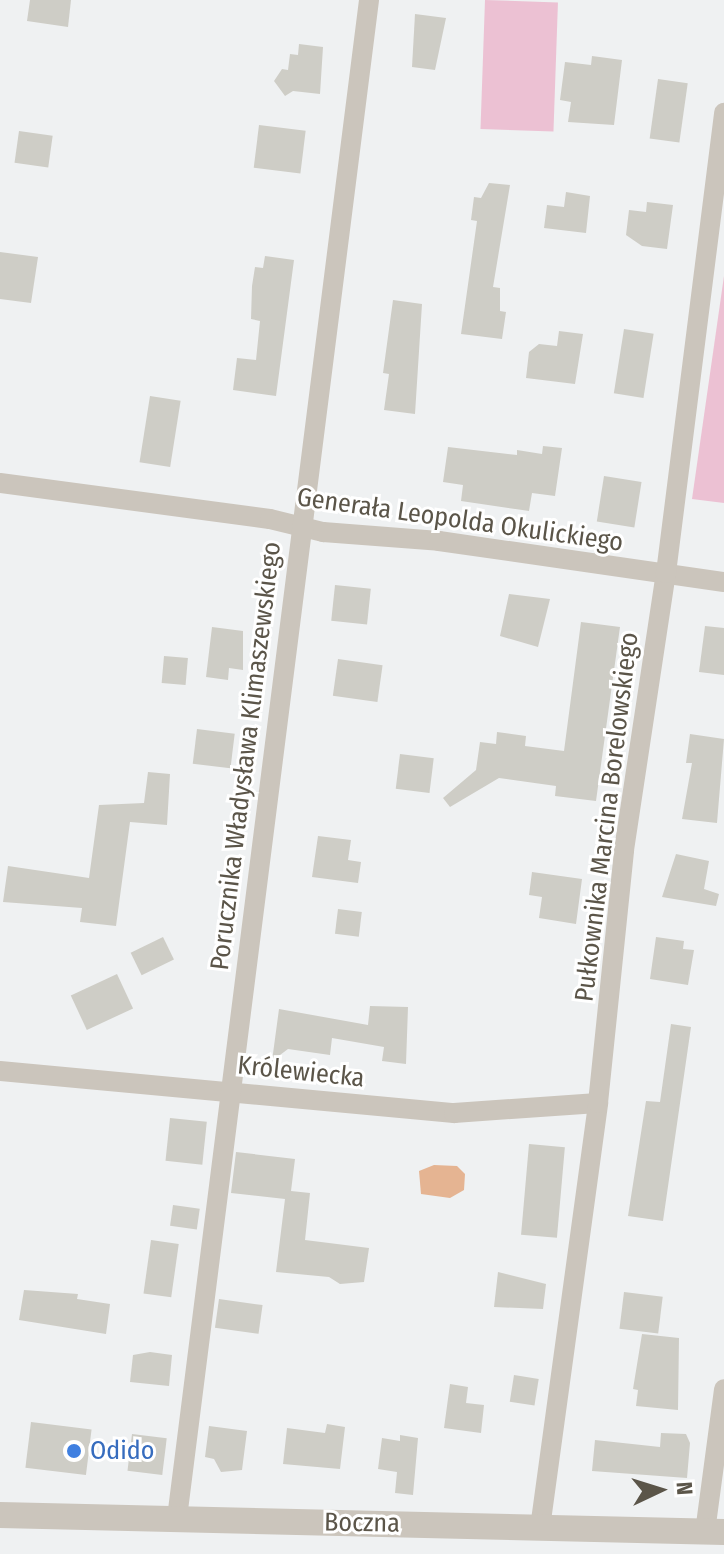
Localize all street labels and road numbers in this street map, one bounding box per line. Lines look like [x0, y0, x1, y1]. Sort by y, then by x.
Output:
street label: Generała Leopolda Okulickiego [295, 482, 625, 558]
street label: Porucznika Władysława Klimaszewskiego [204, 540, 288, 972]
street label: Pułkownika Marcina Borelowskiego [569, 630, 645, 1004]
street label: Królewiecka [236, 1050, 366, 1094]
street label: Boczna [324, 1507, 400, 1539]

